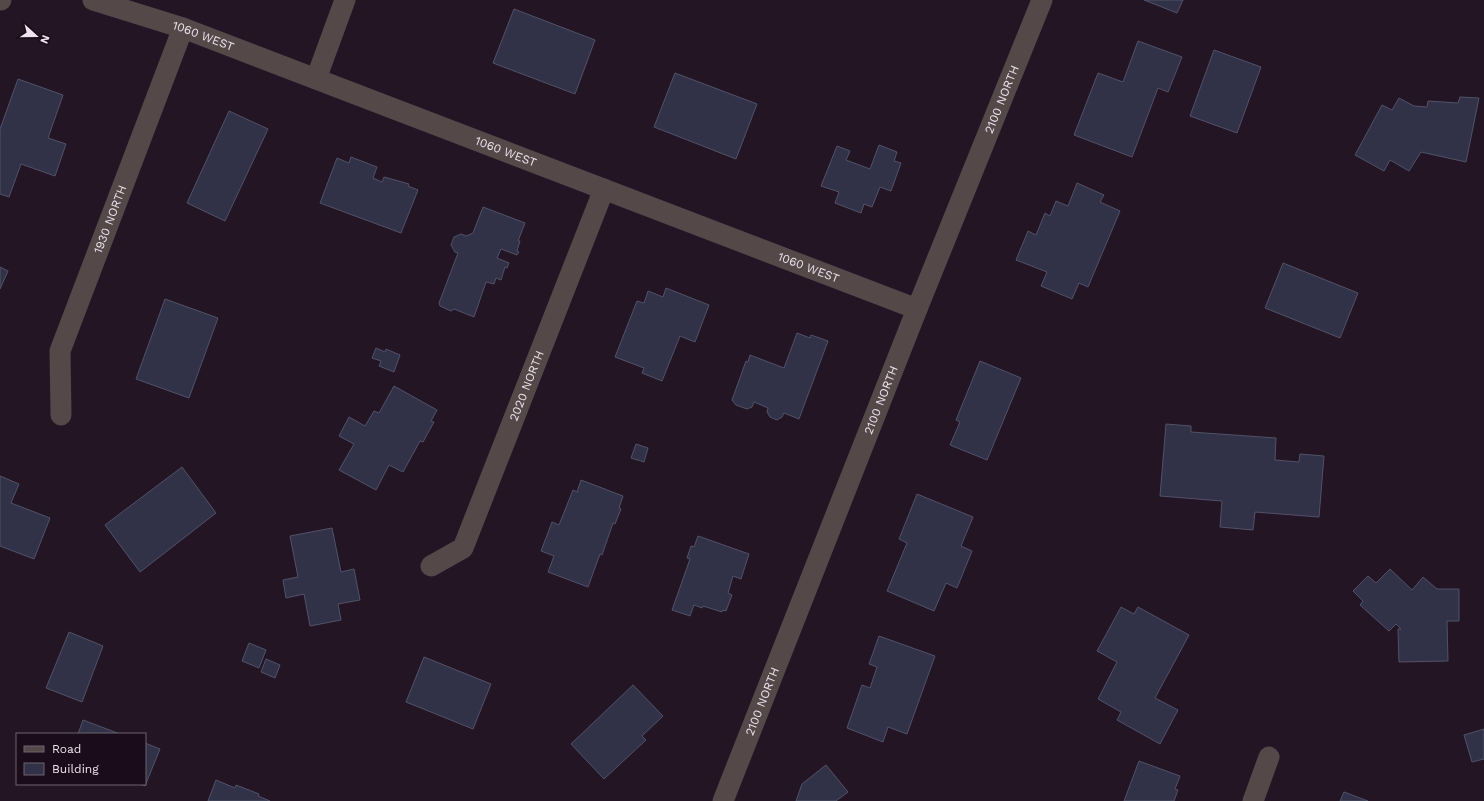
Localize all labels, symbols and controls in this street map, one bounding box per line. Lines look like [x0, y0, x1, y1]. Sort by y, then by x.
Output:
north arrow [16, 16, 56, 56]
street label: 1060 WEST [171, 18, 236, 54]
text: N [37, 33, 52, 46]
street label: 2100 NORTH [982, 63, 1022, 136]
street label: 1060 WEST [473, 134, 539, 170]
street label: 1930 NORTH [91, 183, 130, 255]
street label: 1060 WEST [776, 249, 841, 286]
street label: 2020 NORTH [507, 348, 547, 423]
street label: 2100 NORTH [861, 364, 901, 436]
street label: 2100 NORTH [742, 665, 782, 738]
legend [16, 733, 146, 785]
text: Road [52, 742, 81, 756]
text: Building [52, 762, 99, 776]

